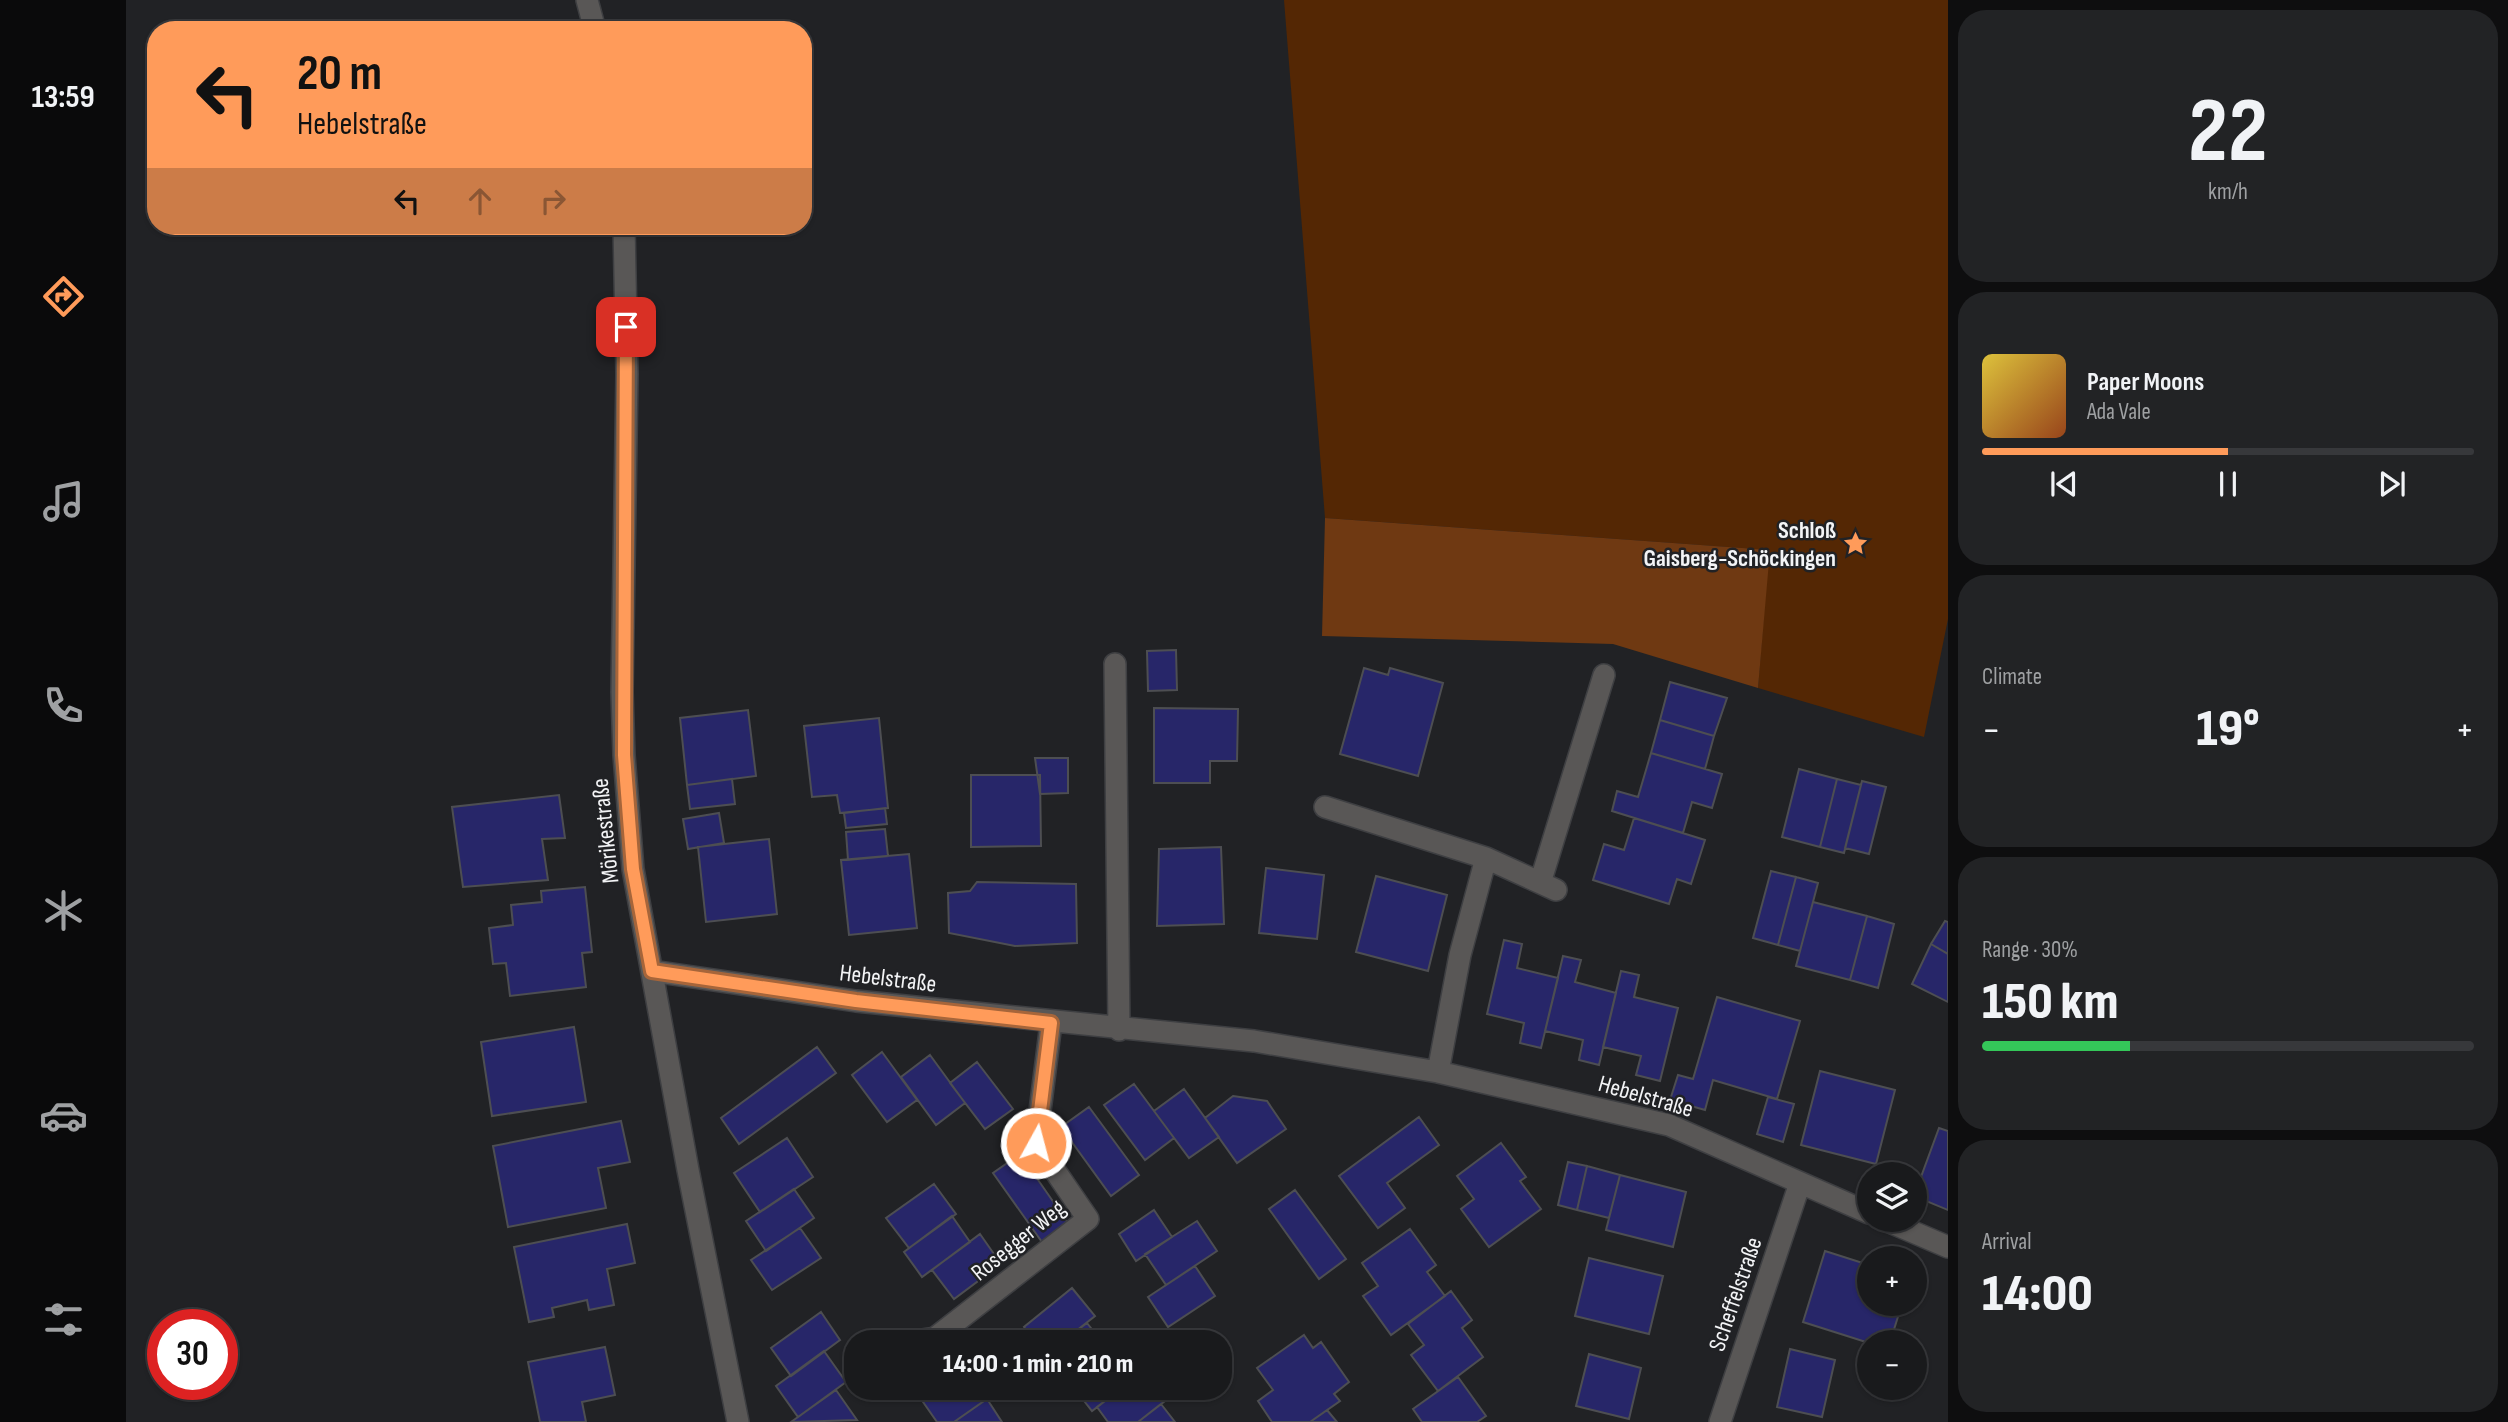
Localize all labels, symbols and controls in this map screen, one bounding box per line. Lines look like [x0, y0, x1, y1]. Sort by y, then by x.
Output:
text: 20 m [297, 45, 382, 104]
icon: left [182, 49, 273, 140]
text: 13:59 [31, 78, 95, 117]
text: 22 [2188, 78, 2268, 187]
text: Hebelstraße [297, 105, 427, 144]
text: km/h [2208, 178, 2248, 206]
icon: left [388, 182, 426, 220]
icon: ahead [461, 182, 499, 220]
icon: right [534, 182, 572, 220]
icon: directions [39, 272, 88, 321]
pin [596, 297, 656, 357]
icon: arrive [607, 308, 645, 346]
text: Paper Moons [2087, 367, 2204, 398]
text: Ada Vale [2087, 398, 2151, 426]
icon: previous [2045, 465, 2083, 503]
icon: pause [2209, 465, 2247, 503]
icon: next [2373, 465, 2411, 503]
icon: music [39, 477, 88, 526]
place label: Schloß Gaisberg-Schöckingen [1643, 516, 1836, 573]
place icon: Schloß Gaisberg-Schöckingen [1842, 530, 1870, 558]
text: Climate [1982, 663, 2042, 691]
icon: phone [39, 681, 88, 730]
text: 19° [2196, 698, 2260, 761]
text: − [1982, 708, 2001, 753]
text: + [2455, 708, 2474, 753]
street label: Mörikestraße [586, 777, 625, 885]
icon: climate [39, 886, 88, 935]
text: Range · 30% [1982, 936, 2078, 964]
street label: Hebelstraße [838, 958, 938, 999]
text: 150 km [1982, 971, 2119, 1034]
street label: Hebelstraße [1595, 1069, 1697, 1124]
icon: car [39, 1091, 88, 1140]
position arrow [999, 1106, 1073, 1180]
map controls [1857, 1162, 1927, 1400]
button: layers [1857, 1162, 1927, 1232]
street label: Rosegger Weg [965, 1194, 1071, 1287]
text: Arrival [1982, 1228, 2031, 1256]
street label: Scheffelstraße [1702, 1233, 1768, 1355]
button: + [1857, 1246, 1927, 1316]
text: 14:00 [1982, 1263, 2093, 1326]
icon: filters [39, 1295, 88, 1344]
speed limit sign: 30 [147, 1309, 238, 1400]
button: − [1857, 1330, 1927, 1400]
text: 14:00 · 1 min · 210 m [943, 1349, 1133, 1380]

